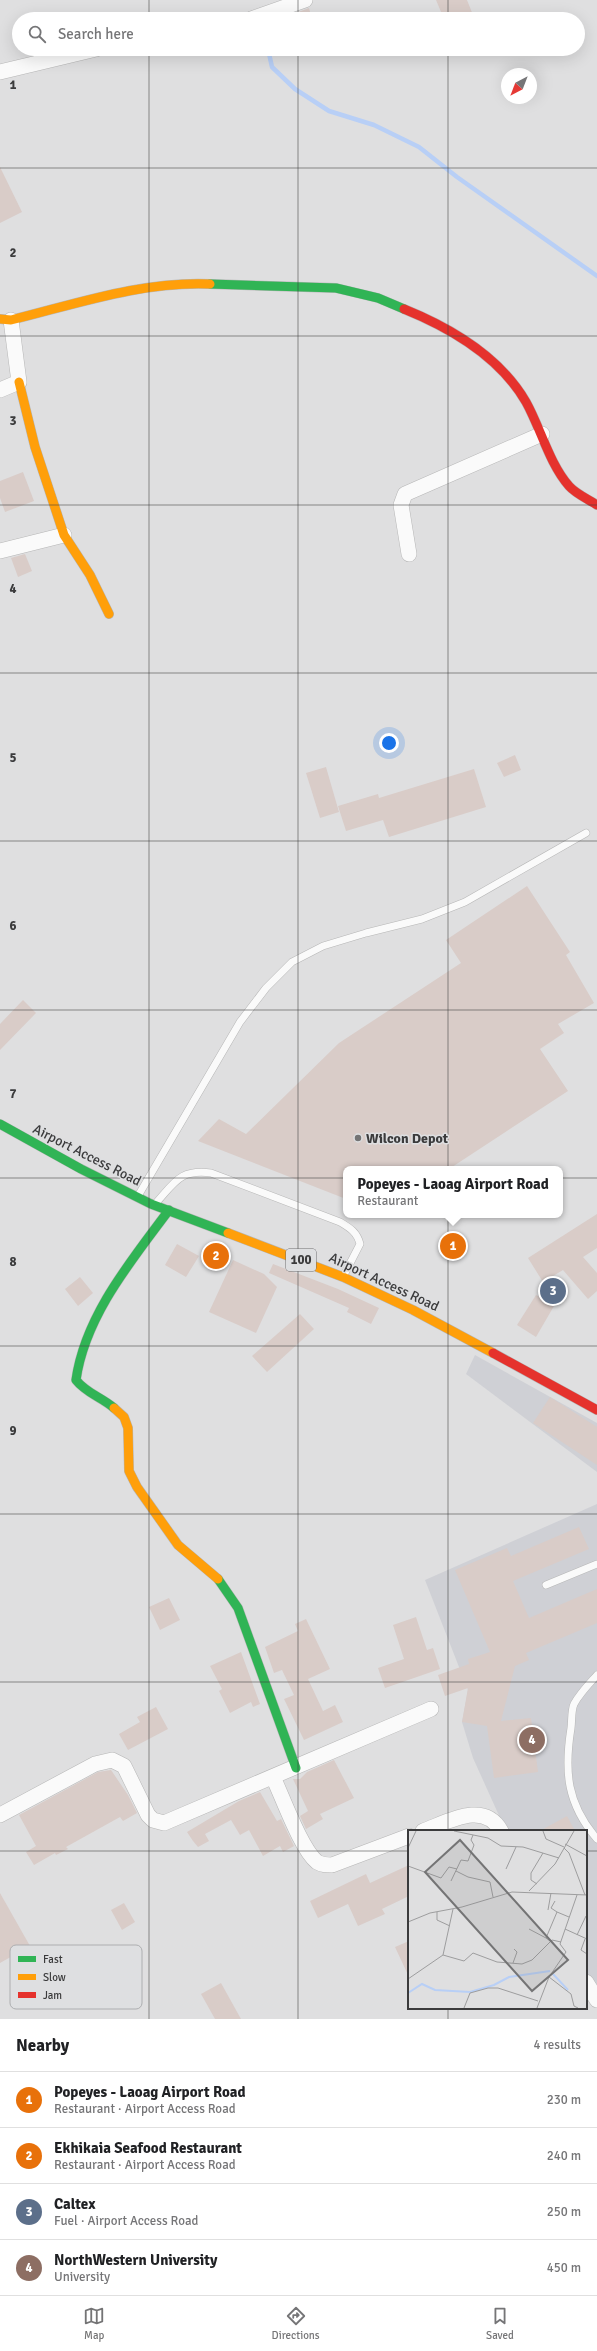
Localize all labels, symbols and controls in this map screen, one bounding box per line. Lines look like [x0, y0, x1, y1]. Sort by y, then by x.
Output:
search box [12, 12, 585, 56]
icon: search [26, 23, 48, 45]
text: Search here [58, 25, 134, 43]
north arrow [501, 68, 537, 104]
text: 1 [9, 77, 17, 93]
text: 2 [9, 245, 17, 261]
text: 3 [9, 413, 17, 429]
text: 4 [9, 581, 17, 597]
your location [379, 733, 399, 753]
text: 5 [9, 750, 17, 766]
text: 6 [9, 918, 17, 934]
text: 7 [9, 1086, 17, 1102]
street label: Airport Access Road [30, 1120, 144, 1190]
place label: Wilcon Depot [366, 1130, 449, 1147]
marker: Wilcon Depot [353, 1133, 363, 1143]
popup [343, 1166, 563, 1218]
text: Popeyes - Laoag Airport Road [357, 1175, 549, 1193]
text: Restaurant [357, 1193, 418, 1209]
pin: 1 [440, 1231, 466, 1261]
pin: 2 [203, 1241, 229, 1271]
road number: 100 [286, 1249, 316, 1271]
street label: Airport Access Road [326, 1249, 442, 1315]
text: 8 [9, 1254, 17, 1270]
pin: 3 [540, 1276, 566, 1306]
text: 9 [9, 1423, 17, 1439]
pin: 4 [519, 1725, 545, 1755]
inset map [408, 1830, 587, 2009]
legend [10, 1945, 142, 2009]
text: Fast [43, 1953, 63, 1966]
text: Slow [43, 1971, 66, 1984]
text: Jam [43, 1989, 62, 2002]
text: Nearby [16, 2035, 69, 2056]
text: 4 results [533, 2037, 581, 2053]
text: Popeyes - Laoag Airport Road [54, 2083, 245, 2101]
text: 1 [25, 2092, 33, 2108]
text: 230 m [547, 2092, 581, 2108]
text: Restaurant · Airport Access Road [54, 2101, 236, 2117]
text: Ekhikaia Seafood Restaurant [54, 2139, 242, 2157]
text: 2 [25, 2148, 33, 2164]
text: 240 m [547, 2148, 581, 2164]
text: Restaurant · Airport Access Road [54, 2157, 236, 2173]
text: Caltex [54, 2195, 95, 2213]
text: 3 [25, 2204, 33, 2220]
text: 250 m [547, 2204, 581, 2220]
text: Fuel · Airport Access Road [54, 2213, 198, 2229]
text: NorthWestern University [54, 2251, 218, 2269]
text: 4 [25, 2260, 33, 2276]
text: 450 m [547, 2260, 581, 2276]
text: University [54, 2269, 110, 2285]
tab: Map [83, 2305, 105, 2342]
tab: Directions [272, 2305, 320, 2342]
tab: Saved [486, 2305, 514, 2342]

